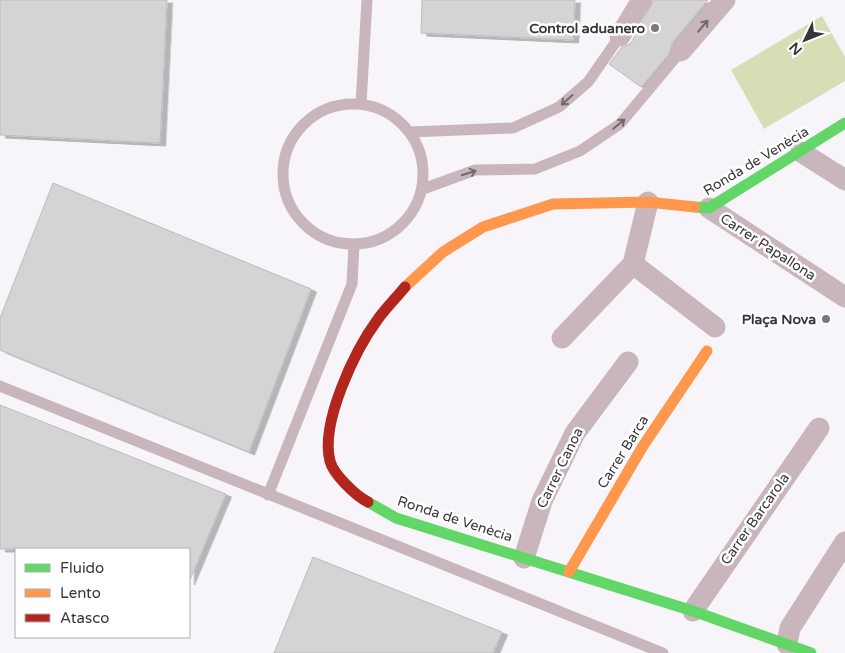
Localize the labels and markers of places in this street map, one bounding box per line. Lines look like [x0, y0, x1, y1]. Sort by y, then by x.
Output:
place label: Control aduanero [529, 20, 645, 37]
marker: Control aduanero [649, 22, 661, 34]
place label: Plaça Nova [742, 311, 816, 328]
marker: Plaça Nova [820, 313, 832, 325]

